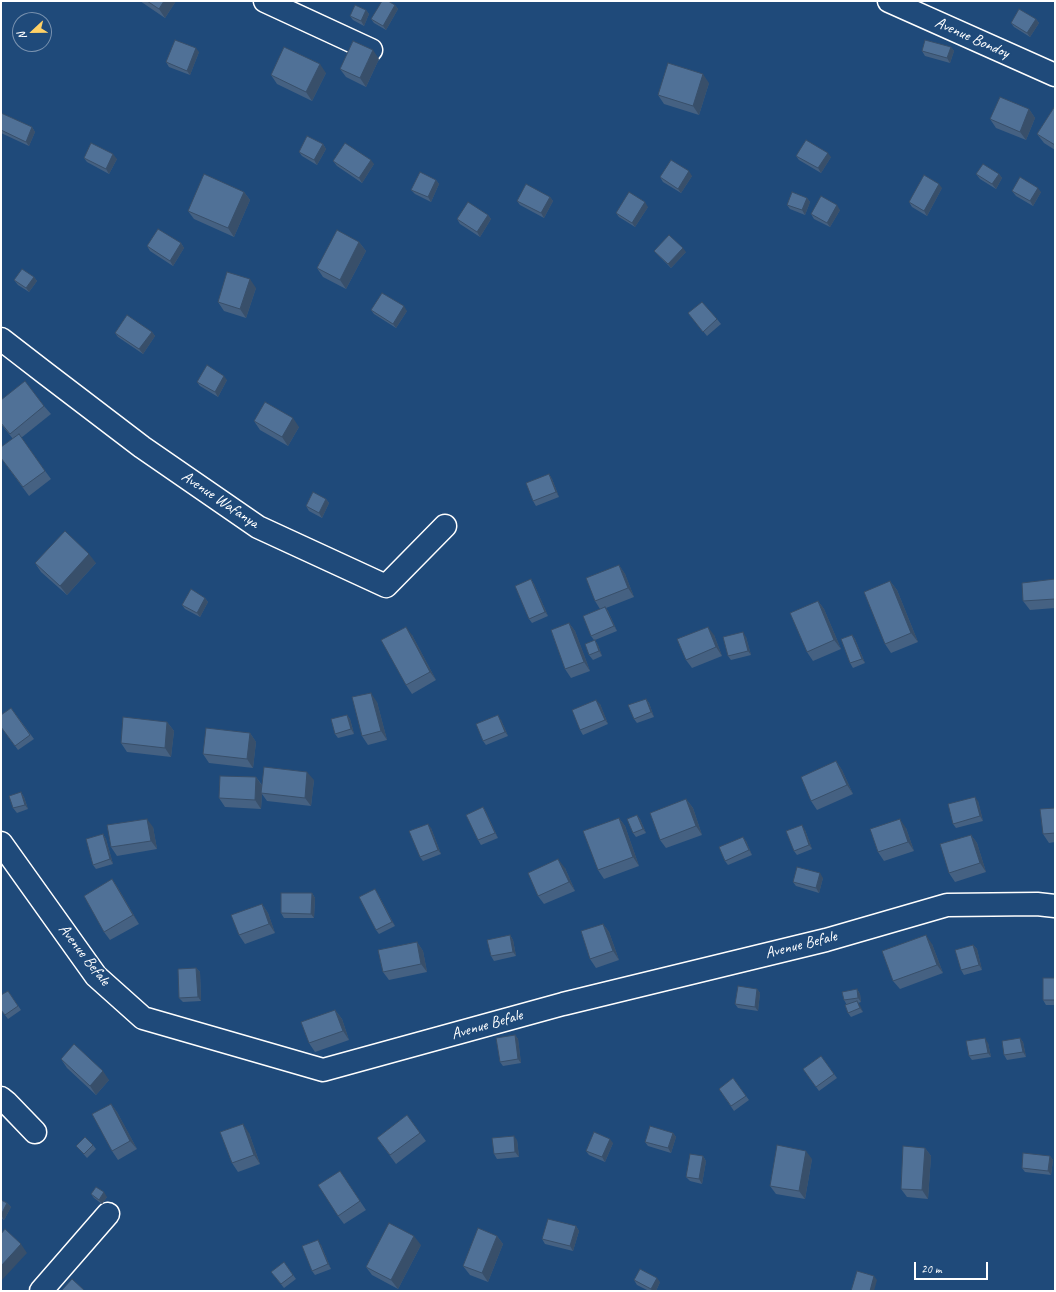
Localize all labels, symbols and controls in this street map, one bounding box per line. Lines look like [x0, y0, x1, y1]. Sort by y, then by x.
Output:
north arrow [12, 12, 52, 52]
street label: Avenue Bondoy [932, 13, 1012, 63]
text: N [14, 30, 30, 42]
street label: Avenue Wafanya [178, 467, 262, 533]
street label: Avenue Befale [54, 920, 114, 990]
street label: Avenue Befale [763, 927, 839, 963]
street label: Avenue Befale [449, 1006, 525, 1044]
scale bar [916, 1254, 990, 1280]
text: 20 m [921, 1261, 941, 1277]

